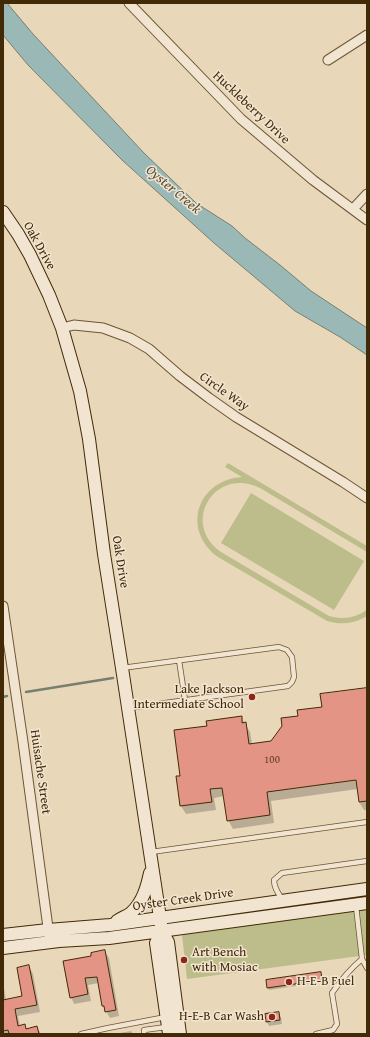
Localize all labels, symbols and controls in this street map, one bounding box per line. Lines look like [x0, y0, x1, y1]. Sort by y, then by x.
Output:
street label: Huckleberry Drive [209, 68, 293, 148]
water label: Oyster Creek [142, 162, 204, 218]
street label: Oak Drive [19, 219, 59, 273]
street label: Circle Way [196, 369, 252, 415]
street label: Oak Drive [108, 535, 132, 589]
place label: Lake Jackson Intermediate School [134, 682, 244, 713]
marker: Lake Jackson Intermediate School [247, 692, 257, 702]
street label: Huisache Street [26, 729, 54, 815]
house number: 100 [264, 753, 280, 767]
street label: Oyster Creek Drive [132, 885, 234, 915]
place label: Art Bench with Mosiac [192, 945, 258, 976]
marker: Art Bench with Mosiac [179, 955, 189, 965]
place label: H-E-B Fuel [297, 974, 354, 990]
marker: H-E-B Fuel [284, 977, 294, 987]
place label: H-E-B Car Wash [179, 1009, 264, 1025]
marker: H-E-B Car Wash [267, 1012, 277, 1022]

